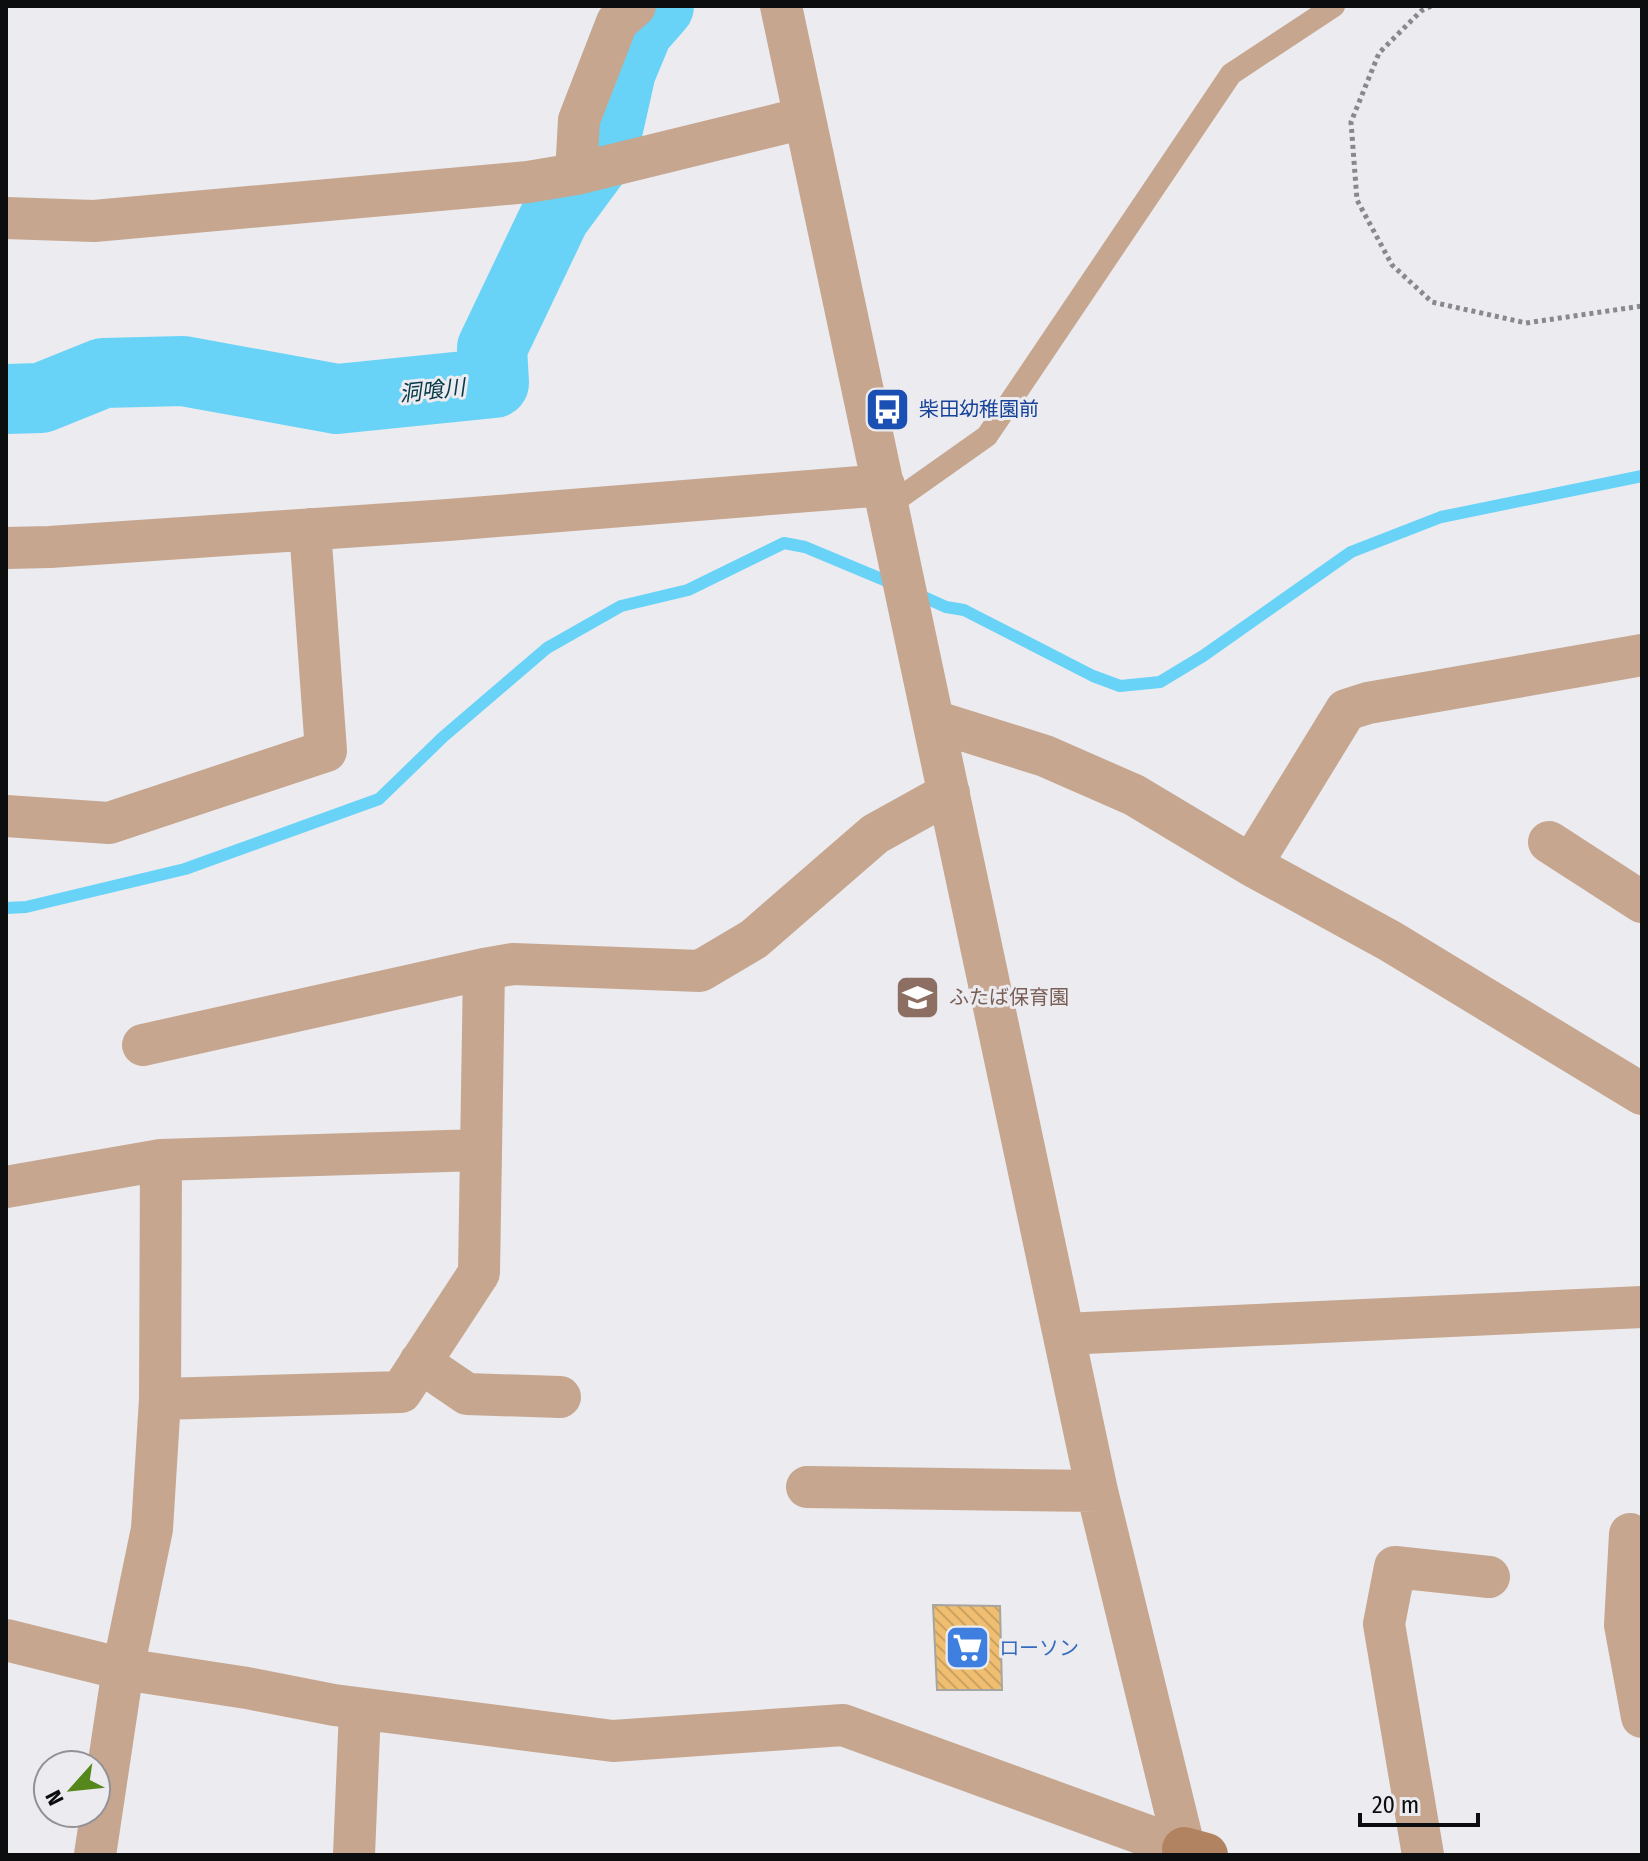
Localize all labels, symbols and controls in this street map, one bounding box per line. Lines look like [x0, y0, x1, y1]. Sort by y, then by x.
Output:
water label: 洞喰川 [398, 373, 468, 407]
bus stop icon: 柴田幼稚園前 [864, 385, 912, 433]
place label: 柴田幼稚園前 [919, 397, 1039, 421]
school or university icon: ふたば保育園 [894, 973, 942, 1021]
place label: ふたば保育園 [949, 985, 1069, 1009]
supermarket icon: ローソン [944, 1624, 992, 1672]
place label: ローソン [999, 1636, 1079, 1660]
north arrow [32, 1749, 112, 1829]
scale bar [1360, 1777, 1478, 1827]
text: N [40, 1786, 70, 1810]
text: 20 m [1372, 1791, 1419, 1819]

